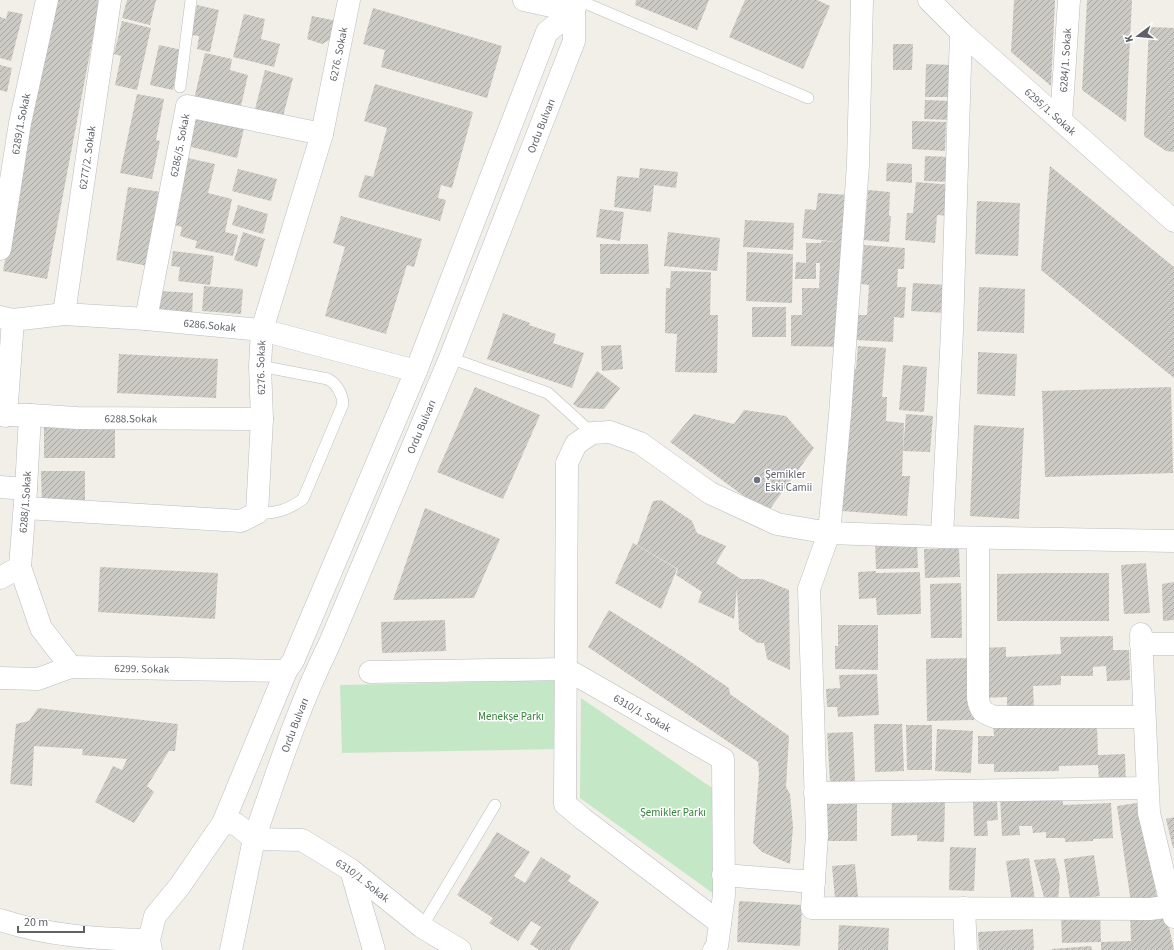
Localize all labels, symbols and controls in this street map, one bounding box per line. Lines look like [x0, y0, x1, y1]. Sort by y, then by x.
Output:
north arrow [1118, 16, 1158, 56]
street label: 6276. Sokak [326, 25, 351, 83]
street label: 6284/1. Sokak [1056, 27, 1075, 93]
text: K [1121, 33, 1137, 44]
street label: 6295/1. Sokak [1021, 85, 1080, 139]
street label: 6289/1.Sokak [8, 91, 34, 156]
street label: Ordu Bulvarı [524, 96, 559, 155]
street label: 6286/5. Sokak [167, 112, 193, 178]
street label: 6277/2. Sokak [75, 124, 100, 191]
street label: 6286.Sokak [183, 316, 237, 336]
street label: 6276. Sokak [253, 339, 269, 395]
street label: Ordu Bulvarı [403, 397, 440, 456]
street label: 6288.Sokak [104, 411, 158, 426]
place label: Şemikler Eski Camii [765, 467, 812, 495]
street label: 6288/1.Sokak [16, 470, 35, 534]
marker: Şemikler Eski Camii [752, 475, 762, 485]
street label: 6299. Sokak [114, 661, 170, 677]
street label: 6310/1. Sokak [610, 691, 674, 736]
street label: Ordu Bulvarı [278, 695, 312, 755]
park label: Menekşe Parkı [478, 709, 544, 724]
park label: Şemikler Parkı [640, 805, 706, 820]
street label: 6310/1. Sokak [333, 855, 393, 906]
scale bar [18, 908, 84, 934]
text: 20 m [24, 914, 48, 931]

